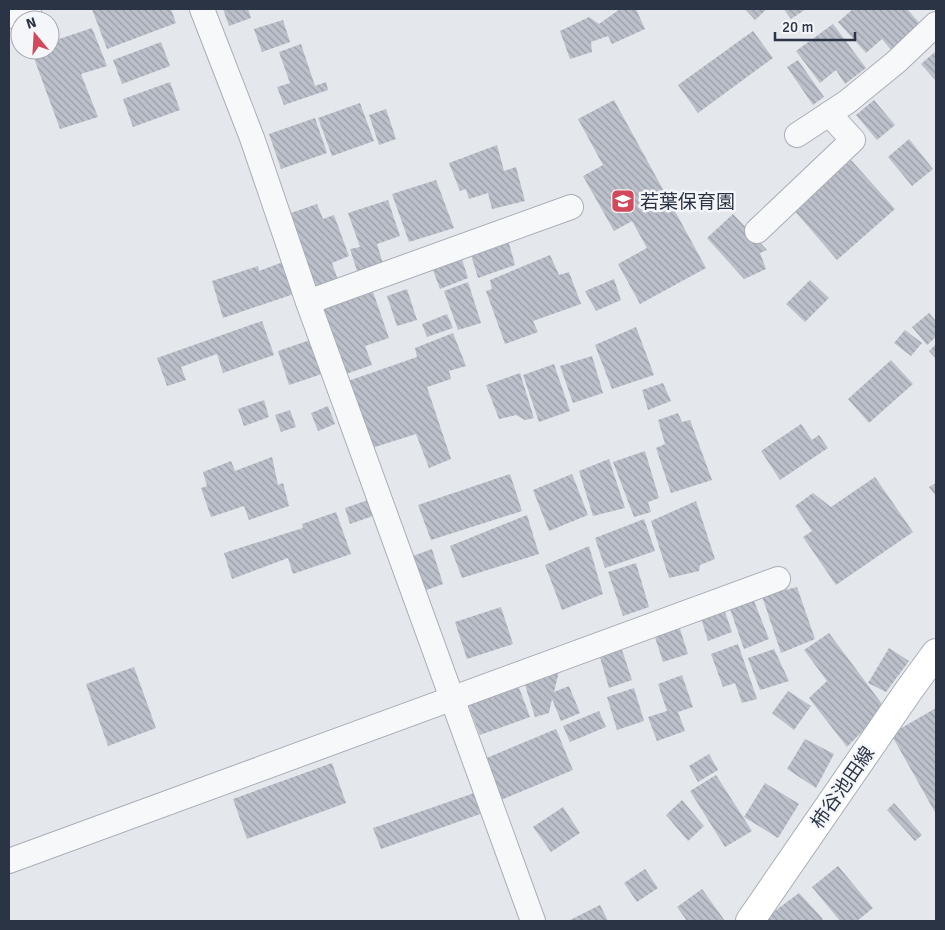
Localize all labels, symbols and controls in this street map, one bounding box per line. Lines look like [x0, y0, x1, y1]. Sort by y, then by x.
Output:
north arrow [10, 10, 60, 60]
scale bar [775, 10, 855, 42]
text: N [24, 14, 38, 33]
text: 20 m [782, 18, 813, 36]
school or university icon: 若葉保育園 [610, 188, 636, 214]
place label: 若葉保育園 [640, 190, 735, 214]
street label: 柿谷池田線 [806, 742, 880, 833]

